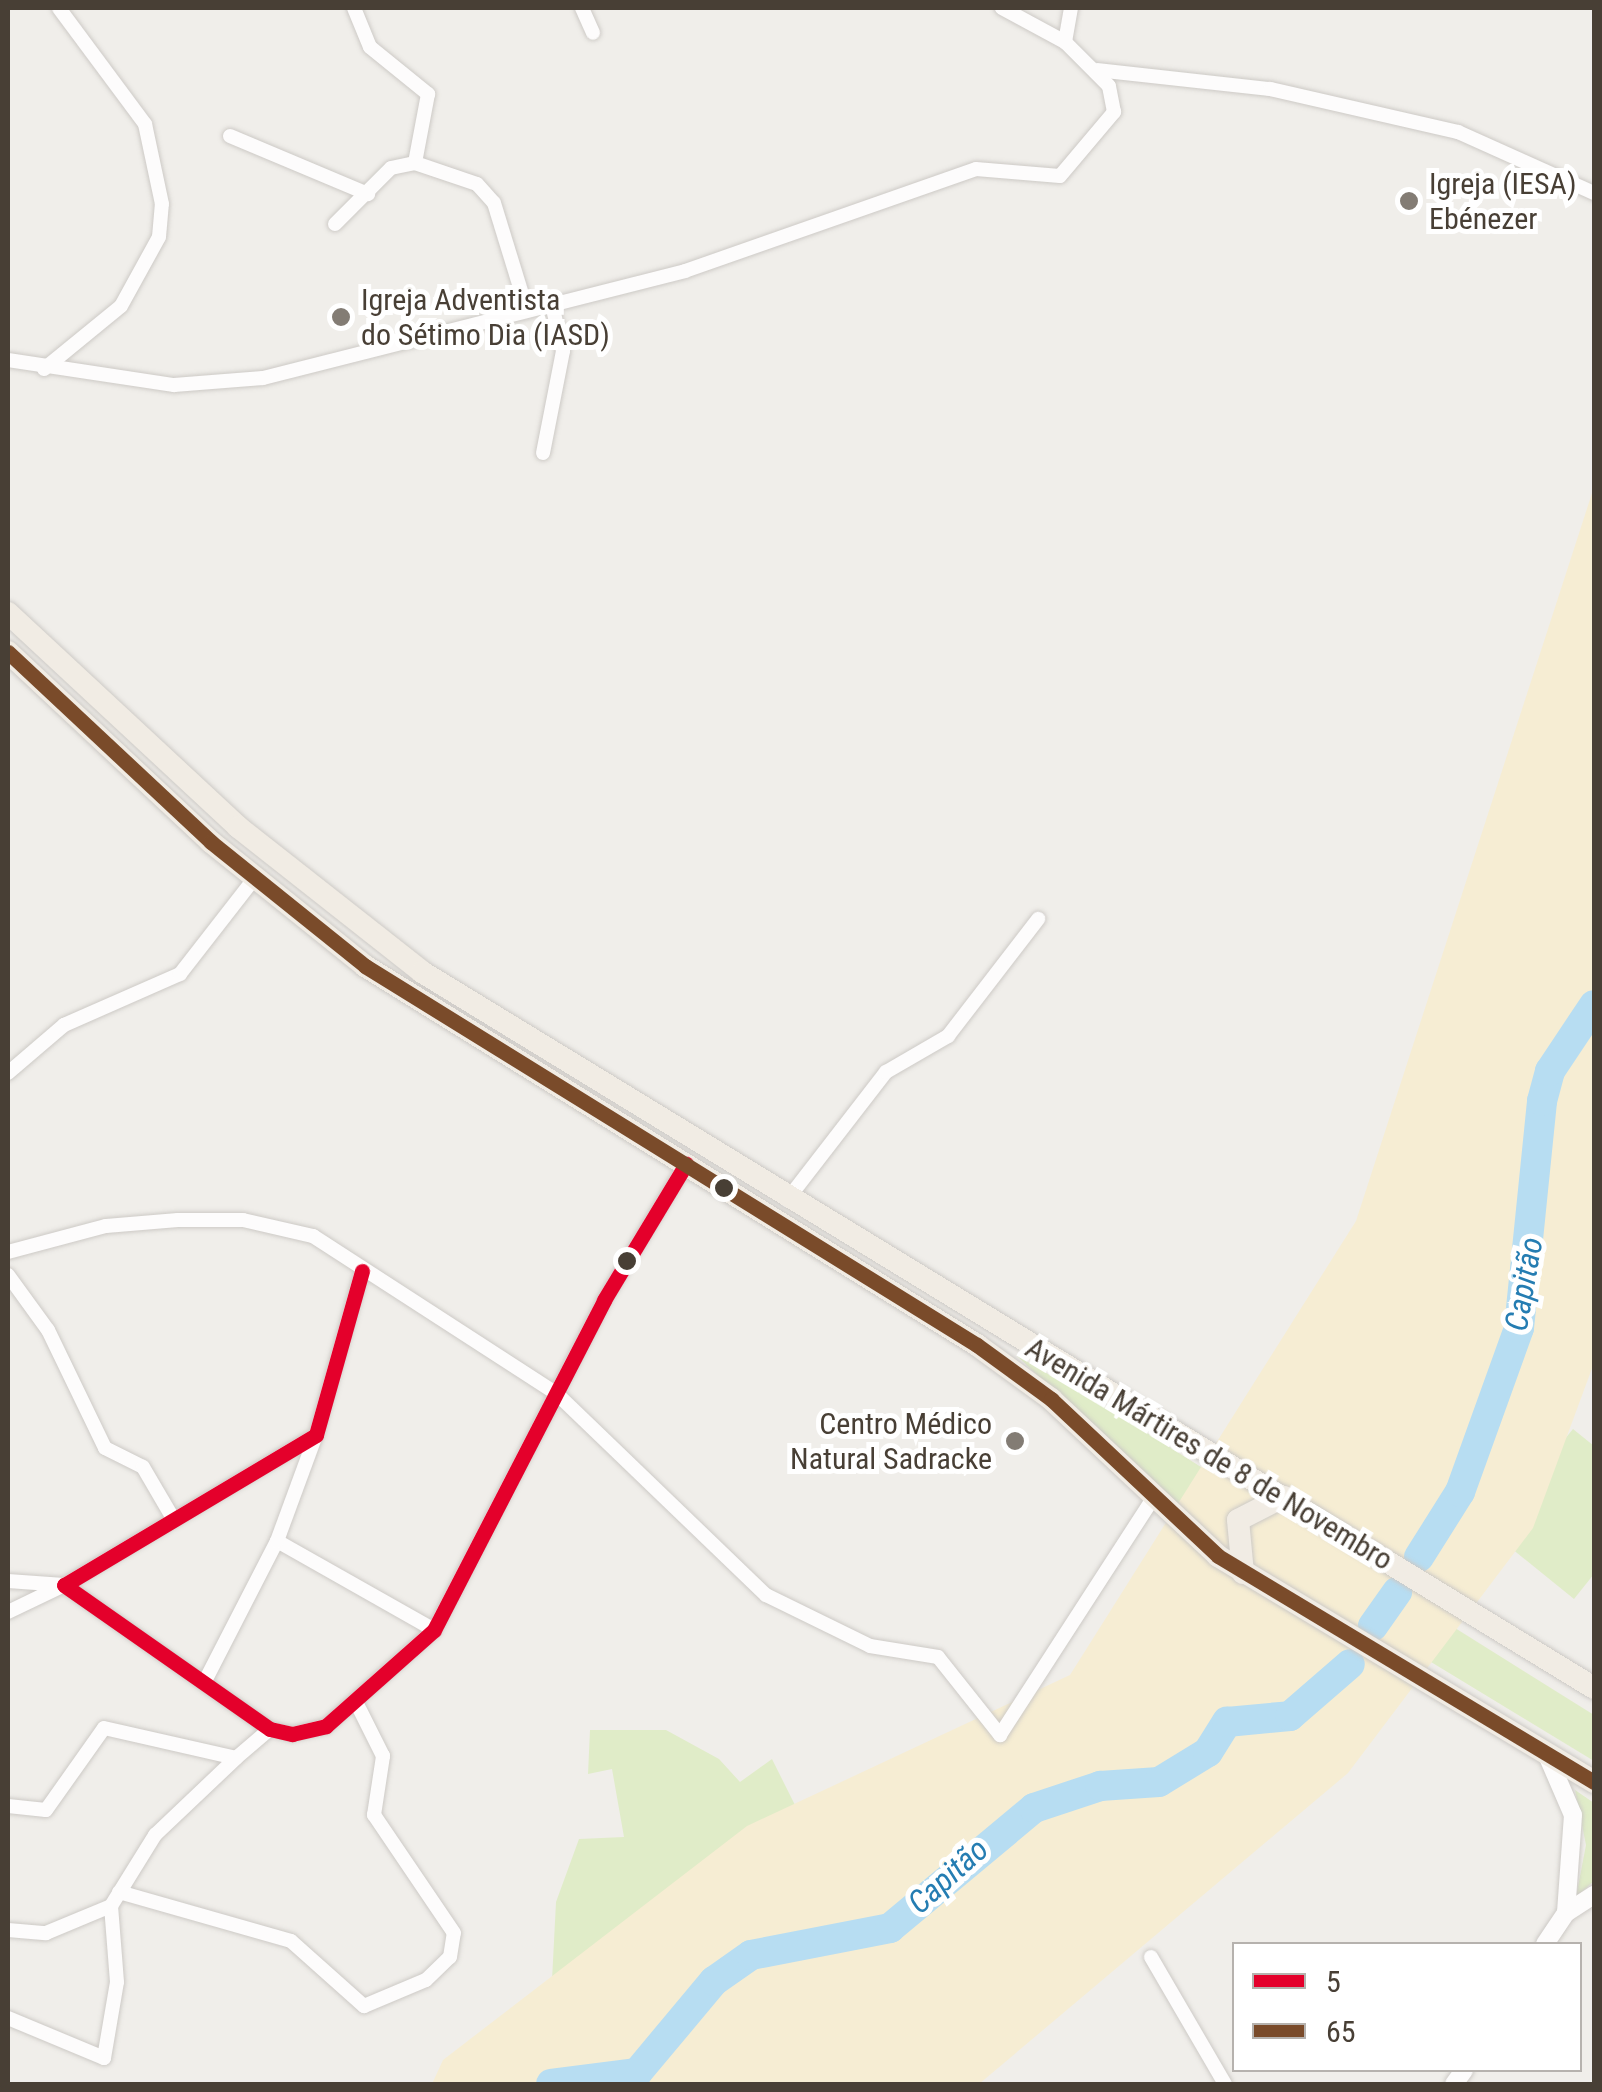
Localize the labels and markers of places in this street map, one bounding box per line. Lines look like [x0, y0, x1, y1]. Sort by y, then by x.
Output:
place label: Igreja (IESA) Ebénezer [1429, 166, 1576, 236]
marker: Igreja (IESA) Ebénezer [1398, 190, 1420, 212]
place label: Igreja Adventista do Sétimo Dia (IASD) [361, 282, 610, 352]
marker: Igreja Adventista do Sétimo Dia (IASD) [330, 306, 352, 328]
unlabelled marker [714, 1178, 734, 1198]
unlabelled marker [617, 1251, 637, 1271]
place label: Centro Médico Natural Sadracke [790, 1406, 992, 1476]
marker: Centro Médico Natural Sadracke [1002, 1428, 1028, 1454]

